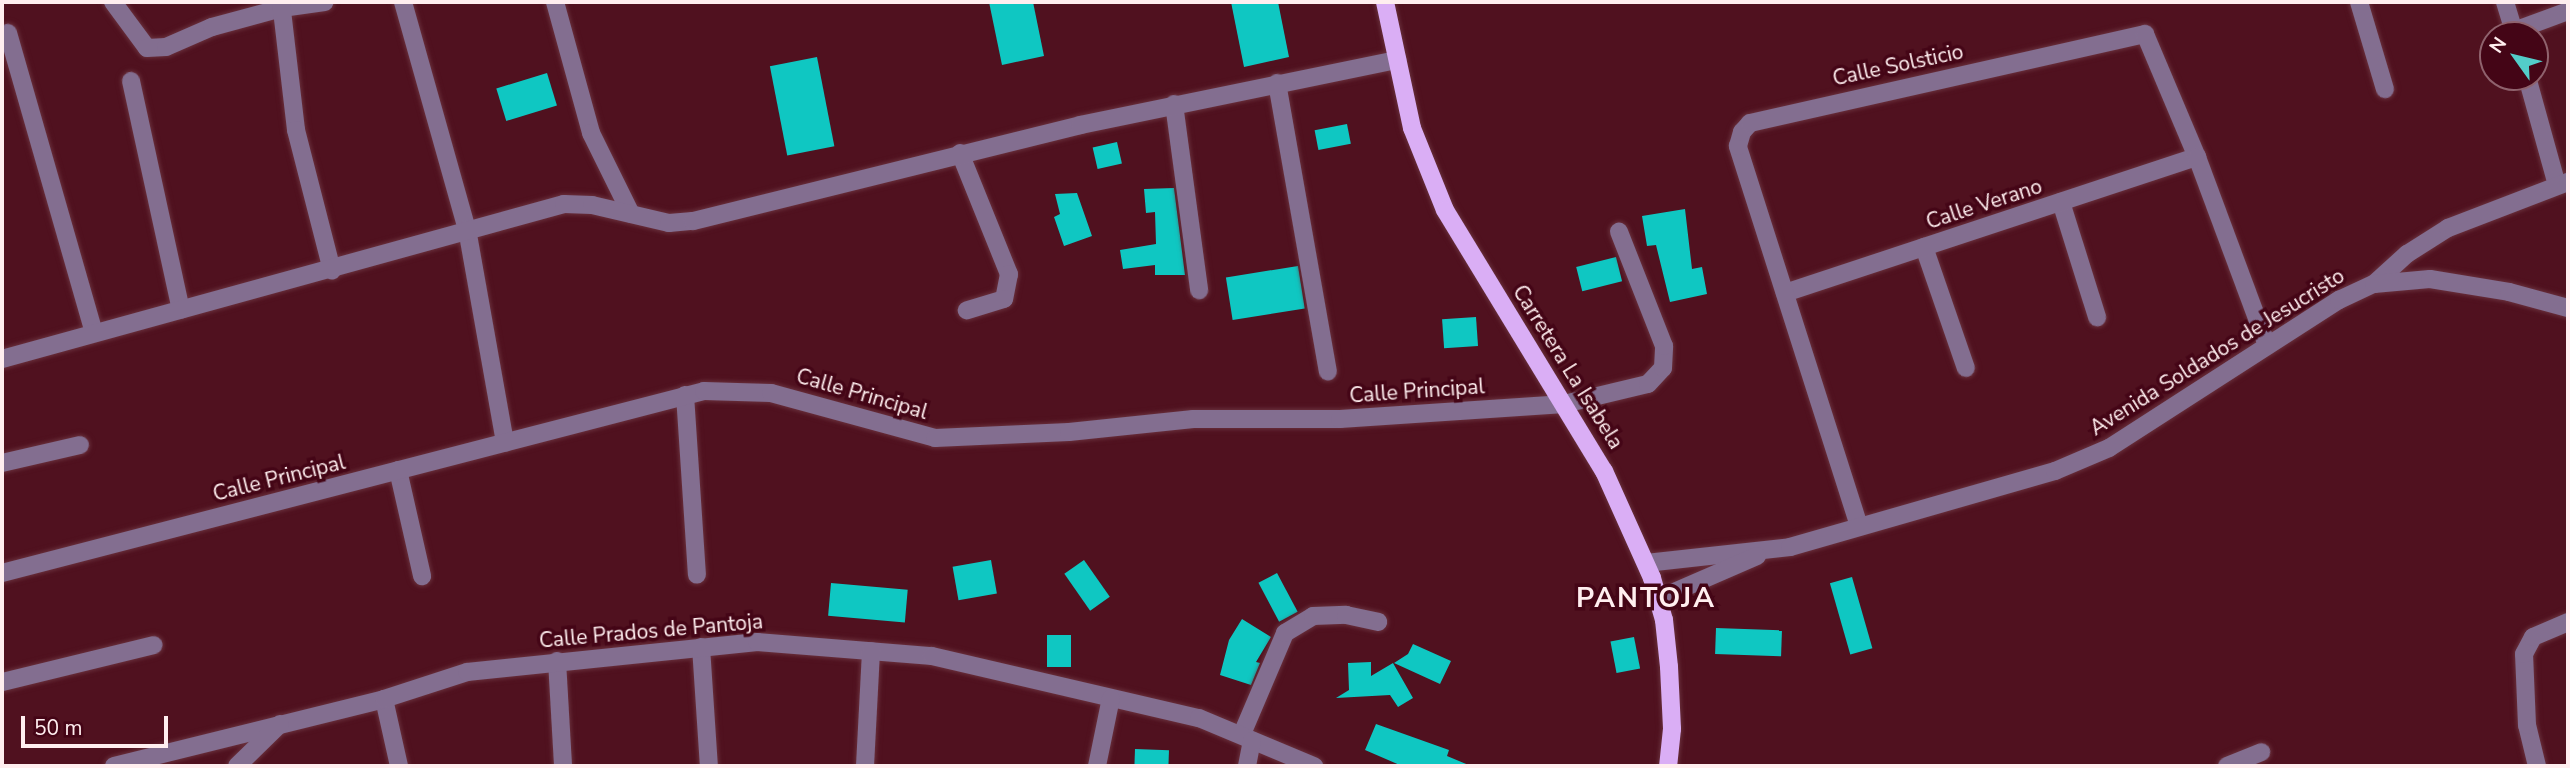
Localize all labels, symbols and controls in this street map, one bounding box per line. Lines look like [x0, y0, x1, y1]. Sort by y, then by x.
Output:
north arrow [2479, 21, 2549, 91]
text: N [2483, 32, 2513, 59]
street label: Calle Solsticio [1830, 39, 1966, 91]
street label: Calle Verano [1923, 173, 2045, 235]
street label: Avenida Soldados de Jesucristo [2085, 263, 2349, 441]
street label: Carretera La Isabela [1507, 280, 1629, 454]
street label: Calle Principal [793, 363, 931, 425]
street label: Calle Principal [1349, 374, 1485, 408]
street label: Calle Principal [210, 449, 348, 507]
district label: PANTOJA [1577, 581, 1715, 615]
street label: Calle Prados de Pantoja [538, 609, 764, 653]
scale bar [24, 702, 172, 746]
text: 50 m [34, 714, 83, 742]

